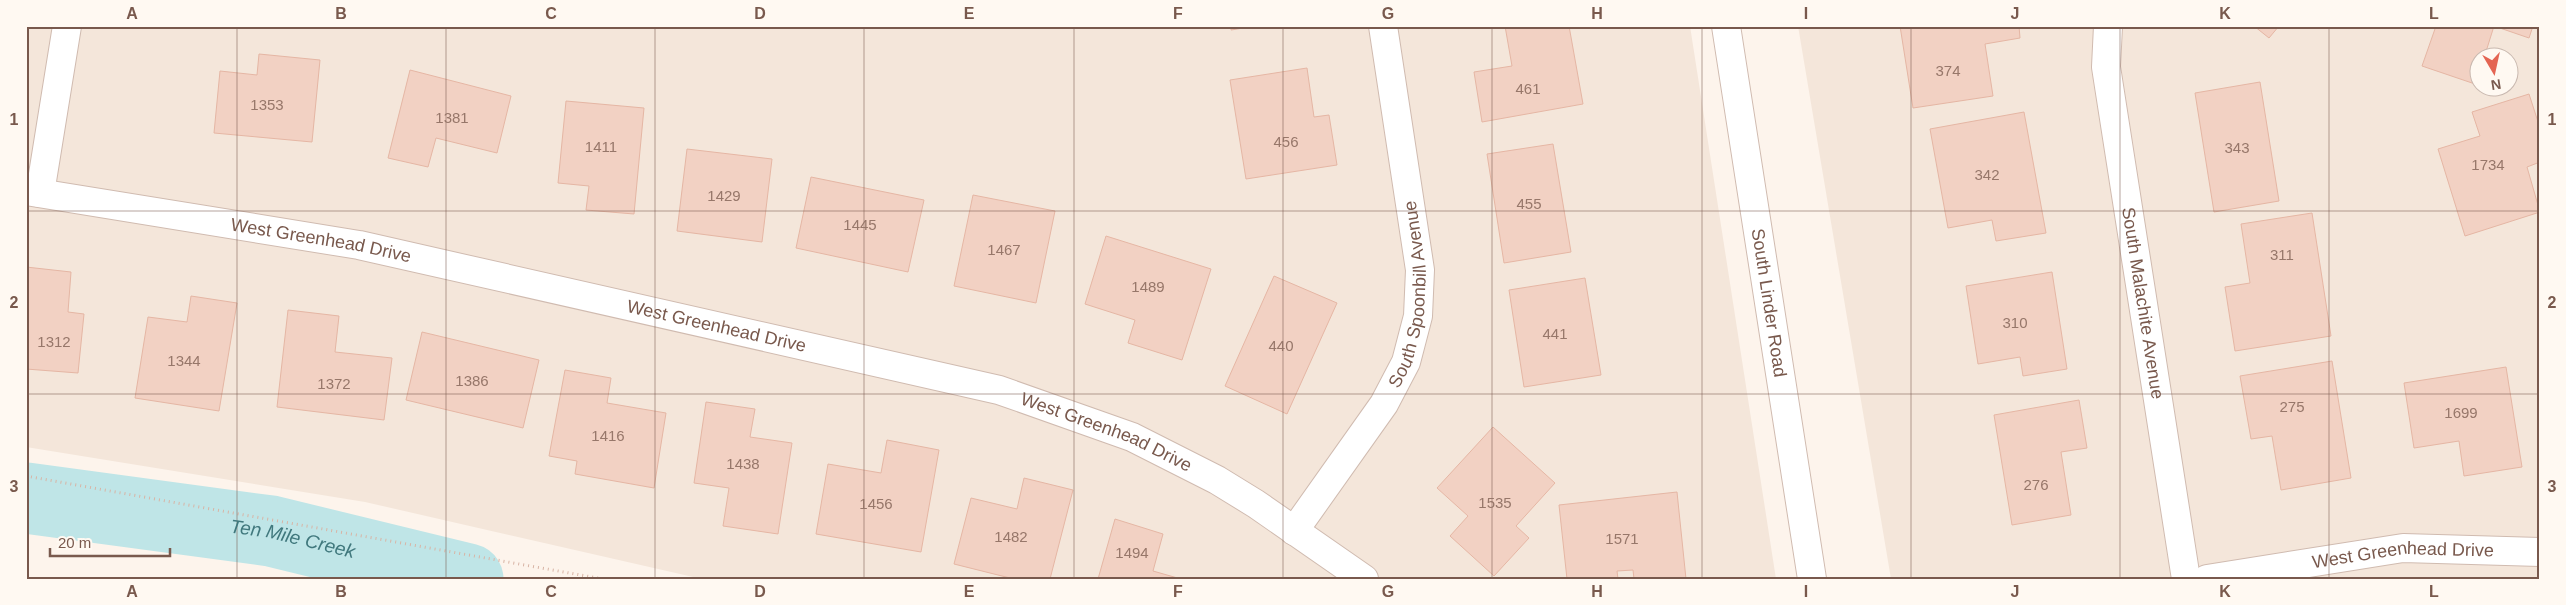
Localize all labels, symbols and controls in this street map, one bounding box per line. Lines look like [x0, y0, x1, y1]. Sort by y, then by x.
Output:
text: A [126, 5, 138, 22]
text: B [335, 5, 347, 22]
text: C [545, 5, 557, 22]
text: D [754, 5, 766, 22]
text: E [964, 5, 975, 22]
text: F [1173, 5, 1183, 22]
text: G [1382, 5, 1394, 22]
text: H [1591, 5, 1603, 22]
text: I [1804, 5, 1808, 22]
text: J [2011, 5, 2019, 22]
text: K [2219, 5, 2231, 22]
text: L [2429, 5, 2439, 22]
north arrow [2468, 48, 2518, 98]
house number: 374 [1935, 62, 1961, 79]
text: N [2490, 76, 2502, 94]
house number: 461 [1515, 80, 1541, 97]
house number: 1353 [250, 96, 284, 113]
house number: 1381 [435, 109, 469, 126]
text: 1 [10, 111, 19, 128]
text: 1 [2548, 111, 2557, 128]
house number: 456 [1273, 133, 1299, 150]
house number: 1411 [585, 138, 617, 155]
house number: 343 [2224, 139, 2250, 156]
house number: 1734 [2471, 156, 2505, 173]
house number: 342 [1974, 166, 2000, 183]
house number: 1429 [707, 187, 741, 204]
house number: 455 [1516, 195, 1542, 212]
street label: South Spoonbill Avenue [1384, 199, 1430, 391]
street label: South Malachite Avenue [2118, 206, 2168, 400]
street label: West Greenhead Drive [229, 214, 413, 266]
house number: 1445 [843, 216, 877, 233]
street label: South Linder Road [1748, 227, 1790, 378]
house number: 1467 [987, 241, 1021, 258]
house number: 311 [2270, 246, 2294, 263]
house number: 1489 [1131, 278, 1165, 295]
text: 2 [10, 294, 19, 311]
text: 2 [2548, 294, 2557, 311]
street label: West Greenhead Drive [625, 296, 808, 356]
house number: 310 [2002, 314, 2028, 331]
house number: 441 [1542, 325, 1568, 342]
house number: 1312 [37, 333, 71, 350]
house number: 440 [1268, 337, 1294, 354]
house number: 1344 [167, 352, 201, 369]
house number: 1386 [455, 372, 489, 389]
house number: 1372 [317, 375, 351, 392]
street label: West Greenhead Drive [1018, 389, 1195, 476]
house number: 275 [2279, 398, 2305, 415]
house number: 1699 [2444, 404, 2478, 421]
house number: 1416 [591, 427, 625, 444]
house number: 1438 [726, 455, 760, 472]
house number: 276 [2023, 476, 2049, 493]
text: 3 [10, 478, 19, 495]
text: 3 [2548, 478, 2557, 495]
house number: 1535 [1478, 494, 1512, 511]
house number: 1456 [859, 495, 893, 512]
water label: Ten Mile Creek [229, 515, 359, 562]
scale bar [50, 525, 170, 557]
house number: 1482 [994, 528, 1028, 545]
house number: 1571 [1605, 530, 1639, 547]
text: 20 m [58, 534, 91, 551]
street label: West Greenhead Drive [2311, 538, 2494, 572]
house number: 1494 [1115, 544, 1149, 561]
text: A [126, 583, 138, 600]
text: B [335, 583, 347, 600]
text: C [545, 583, 557, 600]
text: D [754, 583, 766, 600]
text: E [964, 583, 975, 600]
text: F [1173, 583, 1183, 600]
text: G [1382, 583, 1394, 600]
text: H [1591, 583, 1603, 600]
text: I [1804, 583, 1808, 600]
text: J [2011, 583, 2019, 600]
text: K [2219, 583, 2231, 600]
text: L [2429, 583, 2439, 600]

